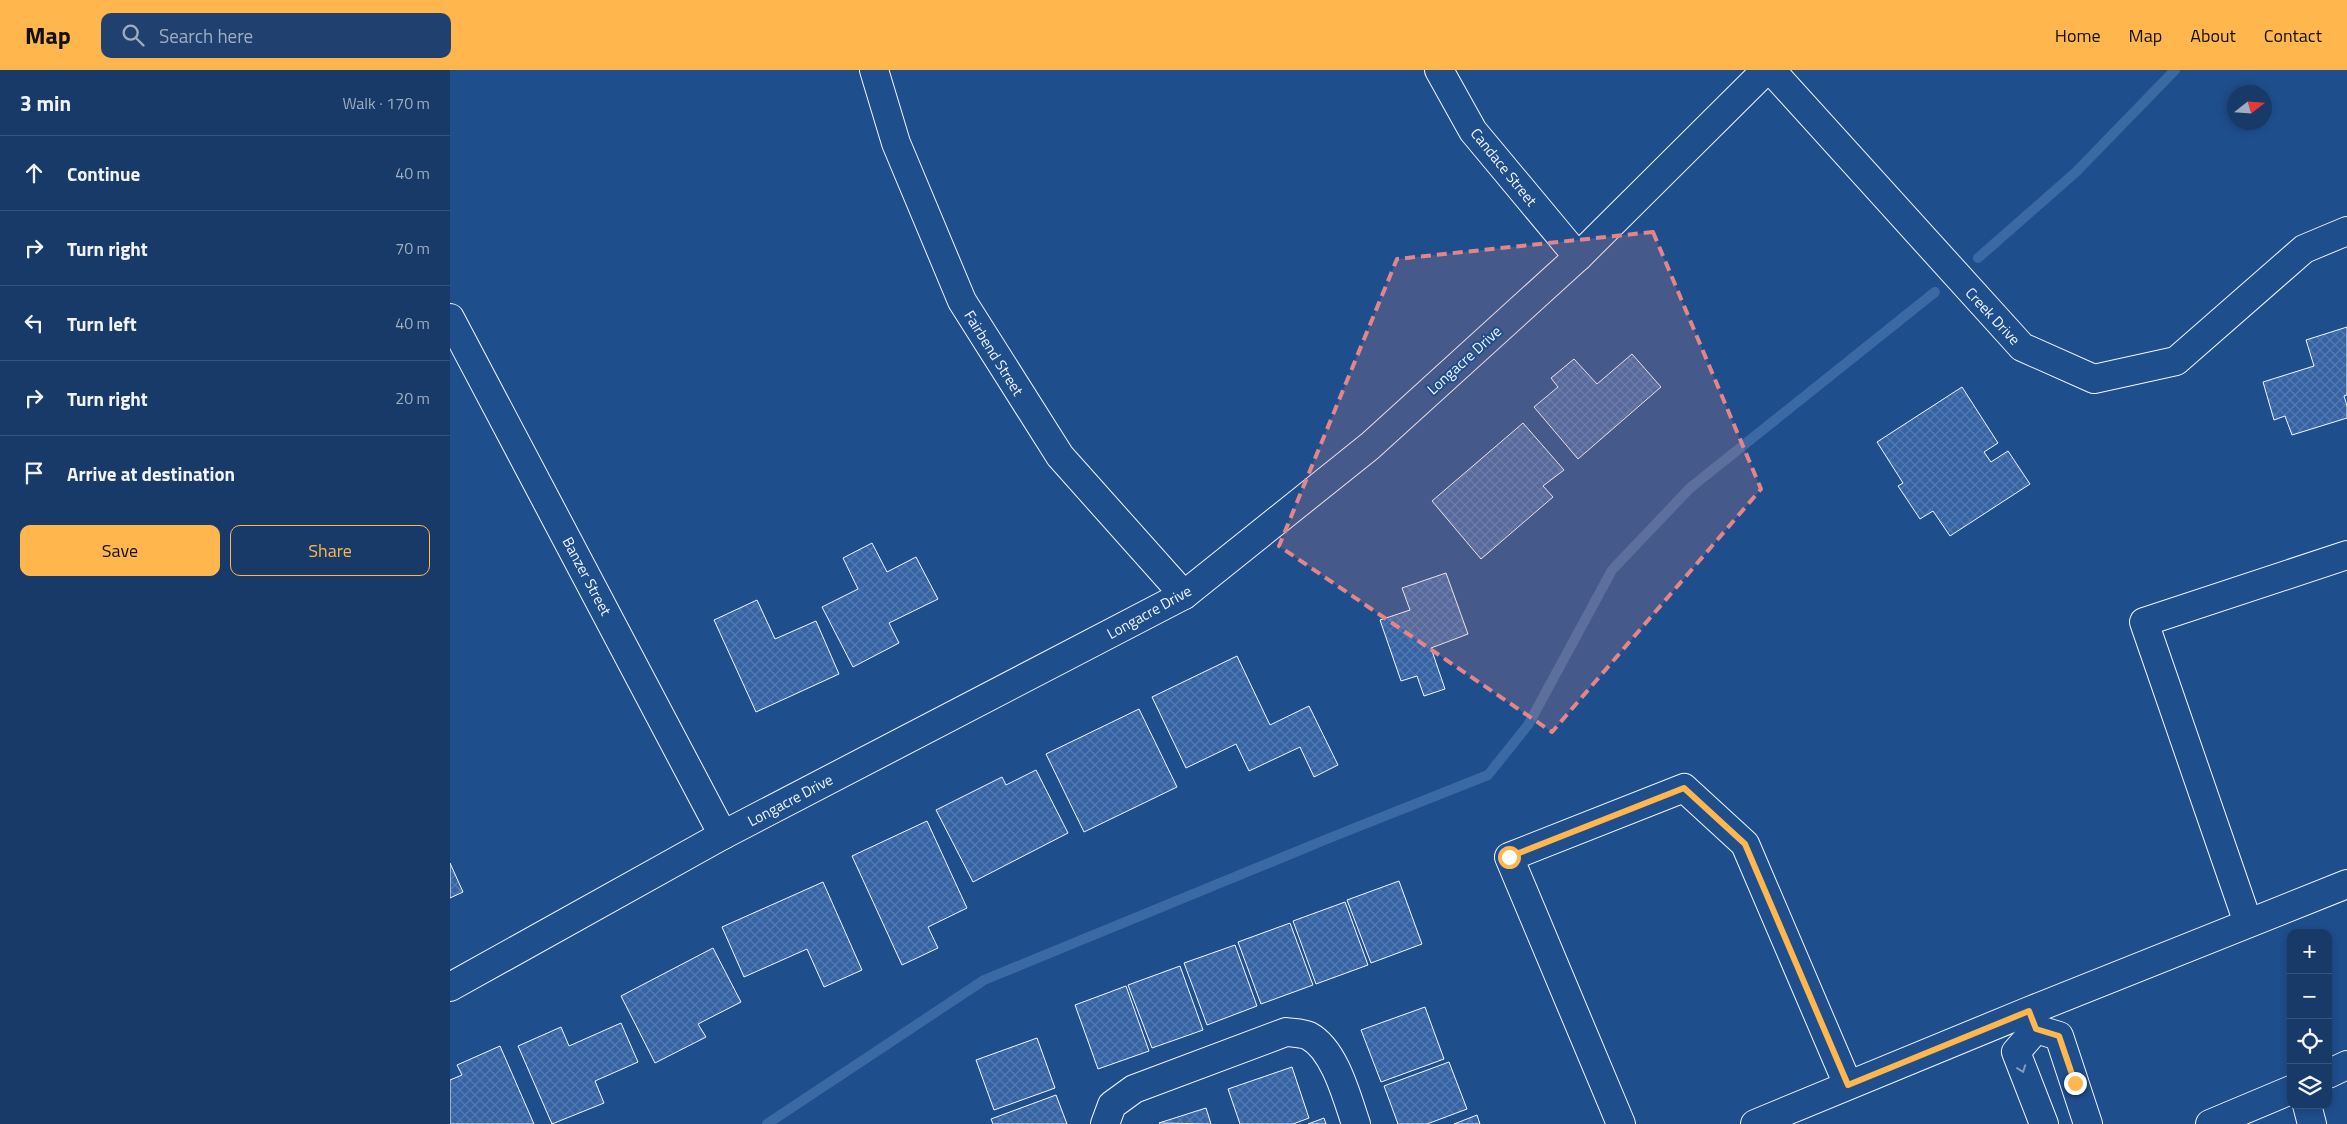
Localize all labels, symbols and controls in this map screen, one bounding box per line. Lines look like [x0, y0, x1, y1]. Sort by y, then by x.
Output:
search box [101, 13, 451, 58]
text: Map [25, 17, 71, 53]
icon: search [119, 21, 147, 49]
text: Search here [159, 21, 253, 50]
text: Home [2055, 22, 2101, 49]
text: Map [2129, 22, 2162, 49]
text: About [2190, 22, 2236, 49]
text: Contact [2264, 22, 2322, 49]
north arrow [2227, 85, 2272, 130]
text: 3 min [20, 87, 71, 119]
text: Walk · 170 m [342, 91, 430, 115]
street label: Candace Street [1465, 123, 1543, 212]
icon: ahead [20, 159, 48, 187]
text: Continue [67, 159, 140, 188]
text: 40 m [395, 161, 430, 185]
icon: right [20, 234, 48, 262]
text: Turn right [67, 234, 148, 263]
text: 70 m [395, 236, 430, 260]
street label: Creek Drive [1960, 282, 2026, 350]
street label: Fairbend Street [959, 306, 1030, 401]
icon: left [20, 309, 48, 337]
text: Turn left [67, 309, 137, 338]
text: 40 m [395, 311, 430, 335]
street label: Longacre Drive [1422, 320, 1506, 400]
icon: right [20, 384, 48, 412]
text: Turn right [67, 384, 148, 413]
text: 20 m [395, 386, 430, 410]
icon: arrive [20, 459, 48, 487]
text: Arrive at destination [67, 459, 235, 488]
button: Save [20, 525, 220, 576]
button: Share [230, 525, 430, 576]
street label: Banzer Street [557, 532, 618, 620]
street label: Longacre Drive [1103, 579, 1195, 645]
street label: Longacre Drive [743, 768, 837, 832]
route start [1498, 846, 1521, 869]
map controls [2287, 929, 2332, 1109]
button: + [2287, 929, 2332, 974]
button: − [2287, 974, 2332, 1019]
button: locate [2287, 1019, 2332, 1064]
one-way arrow [2016, 1064, 2026, 1073]
button: layers [2287, 1064, 2332, 1109]
route end [2064, 1072, 2087, 1095]

